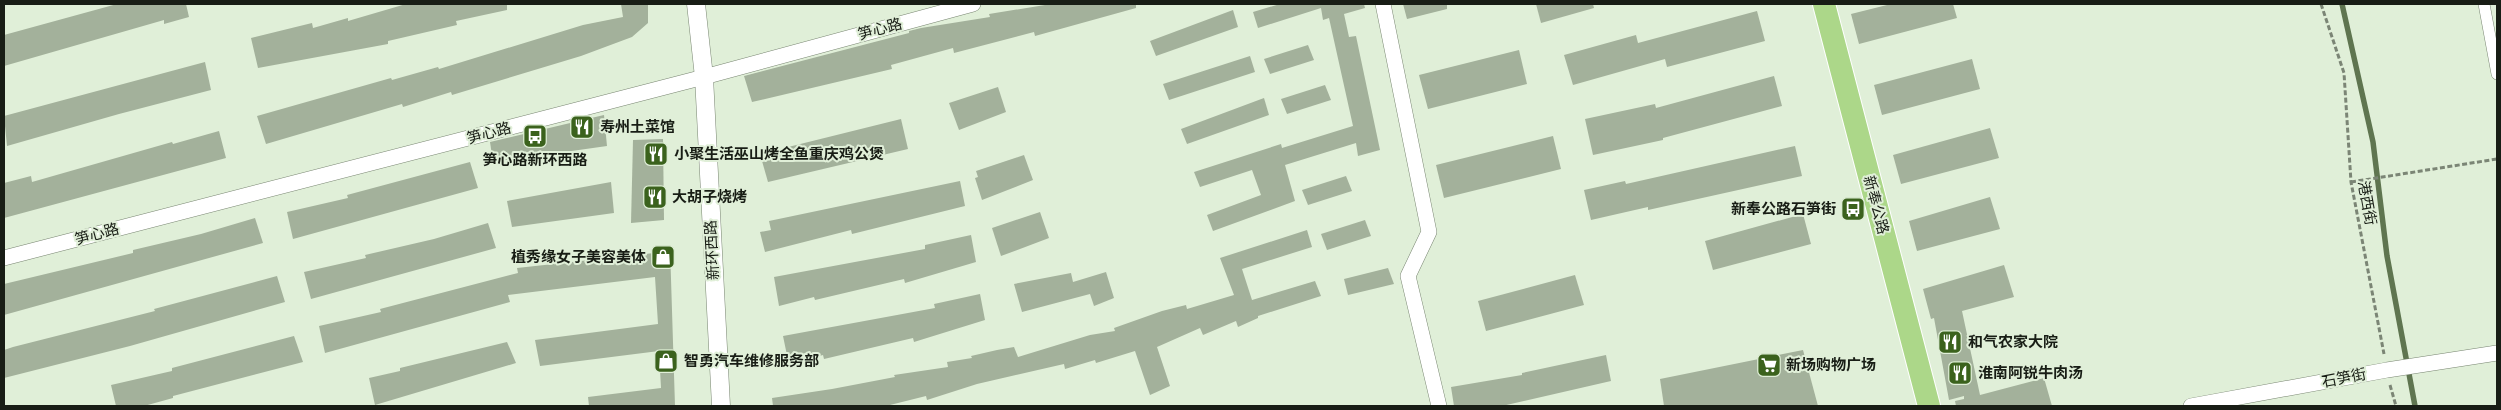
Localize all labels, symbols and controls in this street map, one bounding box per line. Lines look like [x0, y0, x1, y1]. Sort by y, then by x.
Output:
street label: 笋心路 [856, 14, 904, 43]
restaurant icon: 寿州土菜馆 [569, 114, 595, 140]
place label: 寿州土菜馆 [600, 117, 675, 135]
street label: 笋心路 [465, 118, 513, 147]
bus stop icon: 笋心路新环西路 [522, 123, 548, 149]
restaurant icon: 小聚生活巫山烤全鱼重庆鸡公煲 [643, 141, 669, 167]
place label: 小聚生活巫山烤全鱼重庆鸡公煲 [674, 144, 884, 162]
place label: 笋心路新环西路 [482, 150, 588, 168]
street label: 新奉公路 [1861, 173, 1893, 236]
street label: 港西街 [2355, 179, 2381, 227]
restaurant icon: 大胡子烧烤 [642, 184, 668, 210]
place label: 大胡子烧烤 [672, 187, 747, 205]
bus stop icon: 新奉公路石笋街 [1840, 196, 1866, 222]
place label: 新奉公路石笋街 [1731, 199, 1836, 217]
street label: 笋心路 [73, 219, 121, 248]
street label: 新环西路 [700, 220, 722, 280]
shop icon: 植秀缘女子美容美体 [650, 244, 676, 270]
place label: 植秀缘女子美容美体 [511, 247, 646, 265]
restaurant icon: 和气农家大院 [1937, 329, 1963, 355]
place label: 和气农家大院 [1968, 332, 2058, 350]
shop icon: 智勇汽车维修服务部 [653, 348, 679, 374]
place label: 智勇汽车维修服务部 [684, 351, 819, 369]
supermarket icon: 新场购物广场 [1756, 352, 1782, 378]
place label: 新场购物广场 [1786, 355, 1876, 373]
restaurant icon: 淮南阿锐牛肉汤 [1947, 360, 1973, 386]
place label: 淮南阿锐牛肉汤 [1978, 363, 2083, 381]
street label: 石笋街 [2320, 364, 2368, 390]

